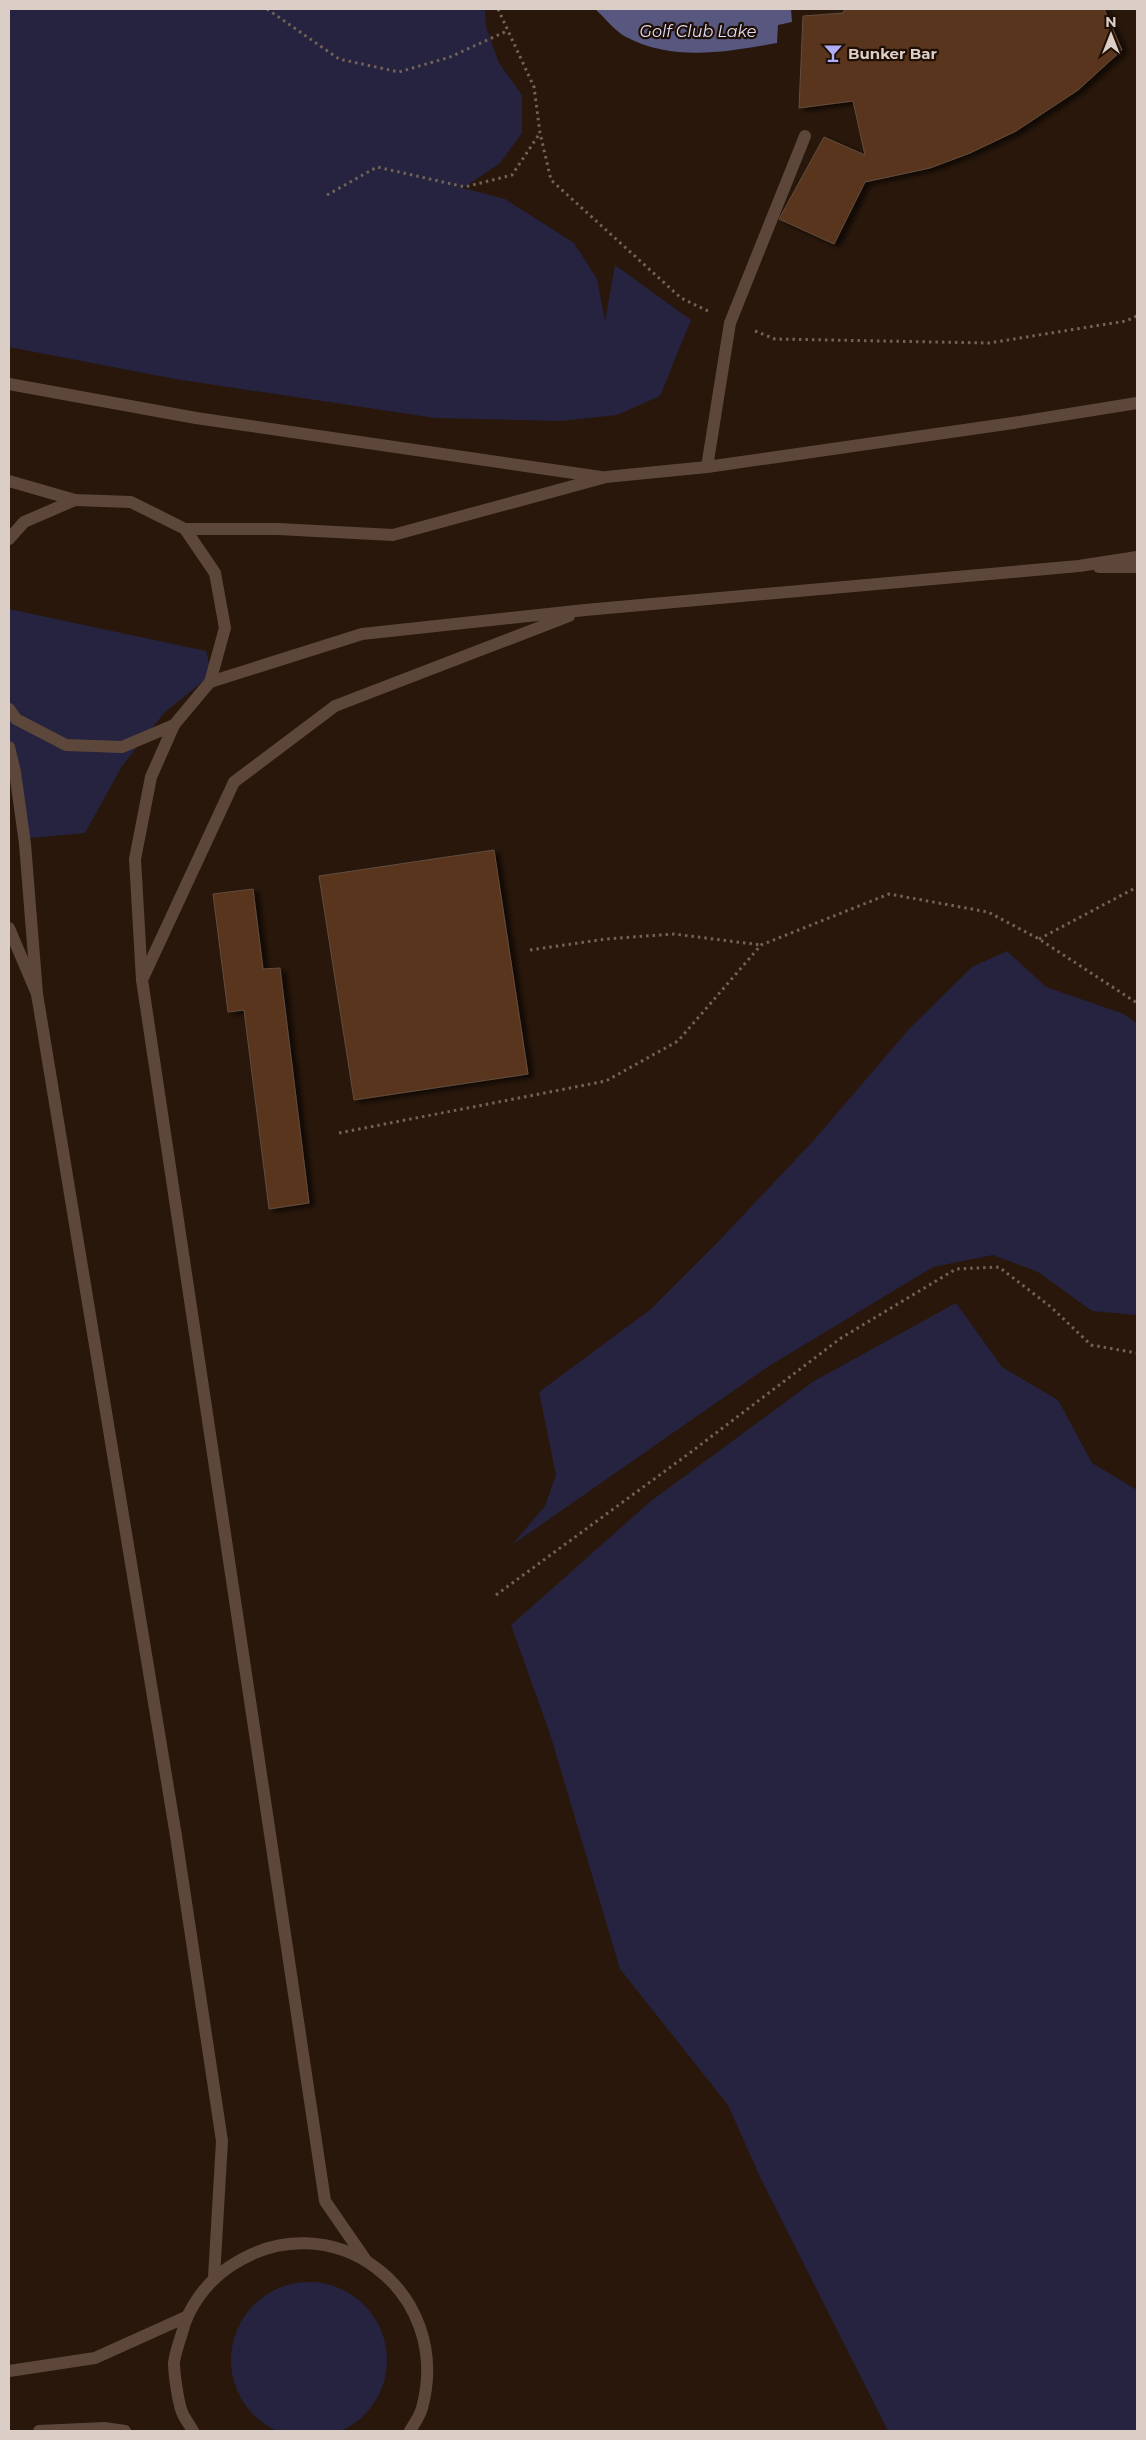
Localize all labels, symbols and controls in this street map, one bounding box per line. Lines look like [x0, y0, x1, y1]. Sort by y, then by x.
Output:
north arrow [1086, 10, 1136, 60]
text: N [1105, 13, 1117, 31]
water label: Golf Club Lake [640, 22, 756, 41]
bar icon: Bunker Bar [822, 42, 844, 64]
place label: Bunker Bar [848, 44, 938, 63]

